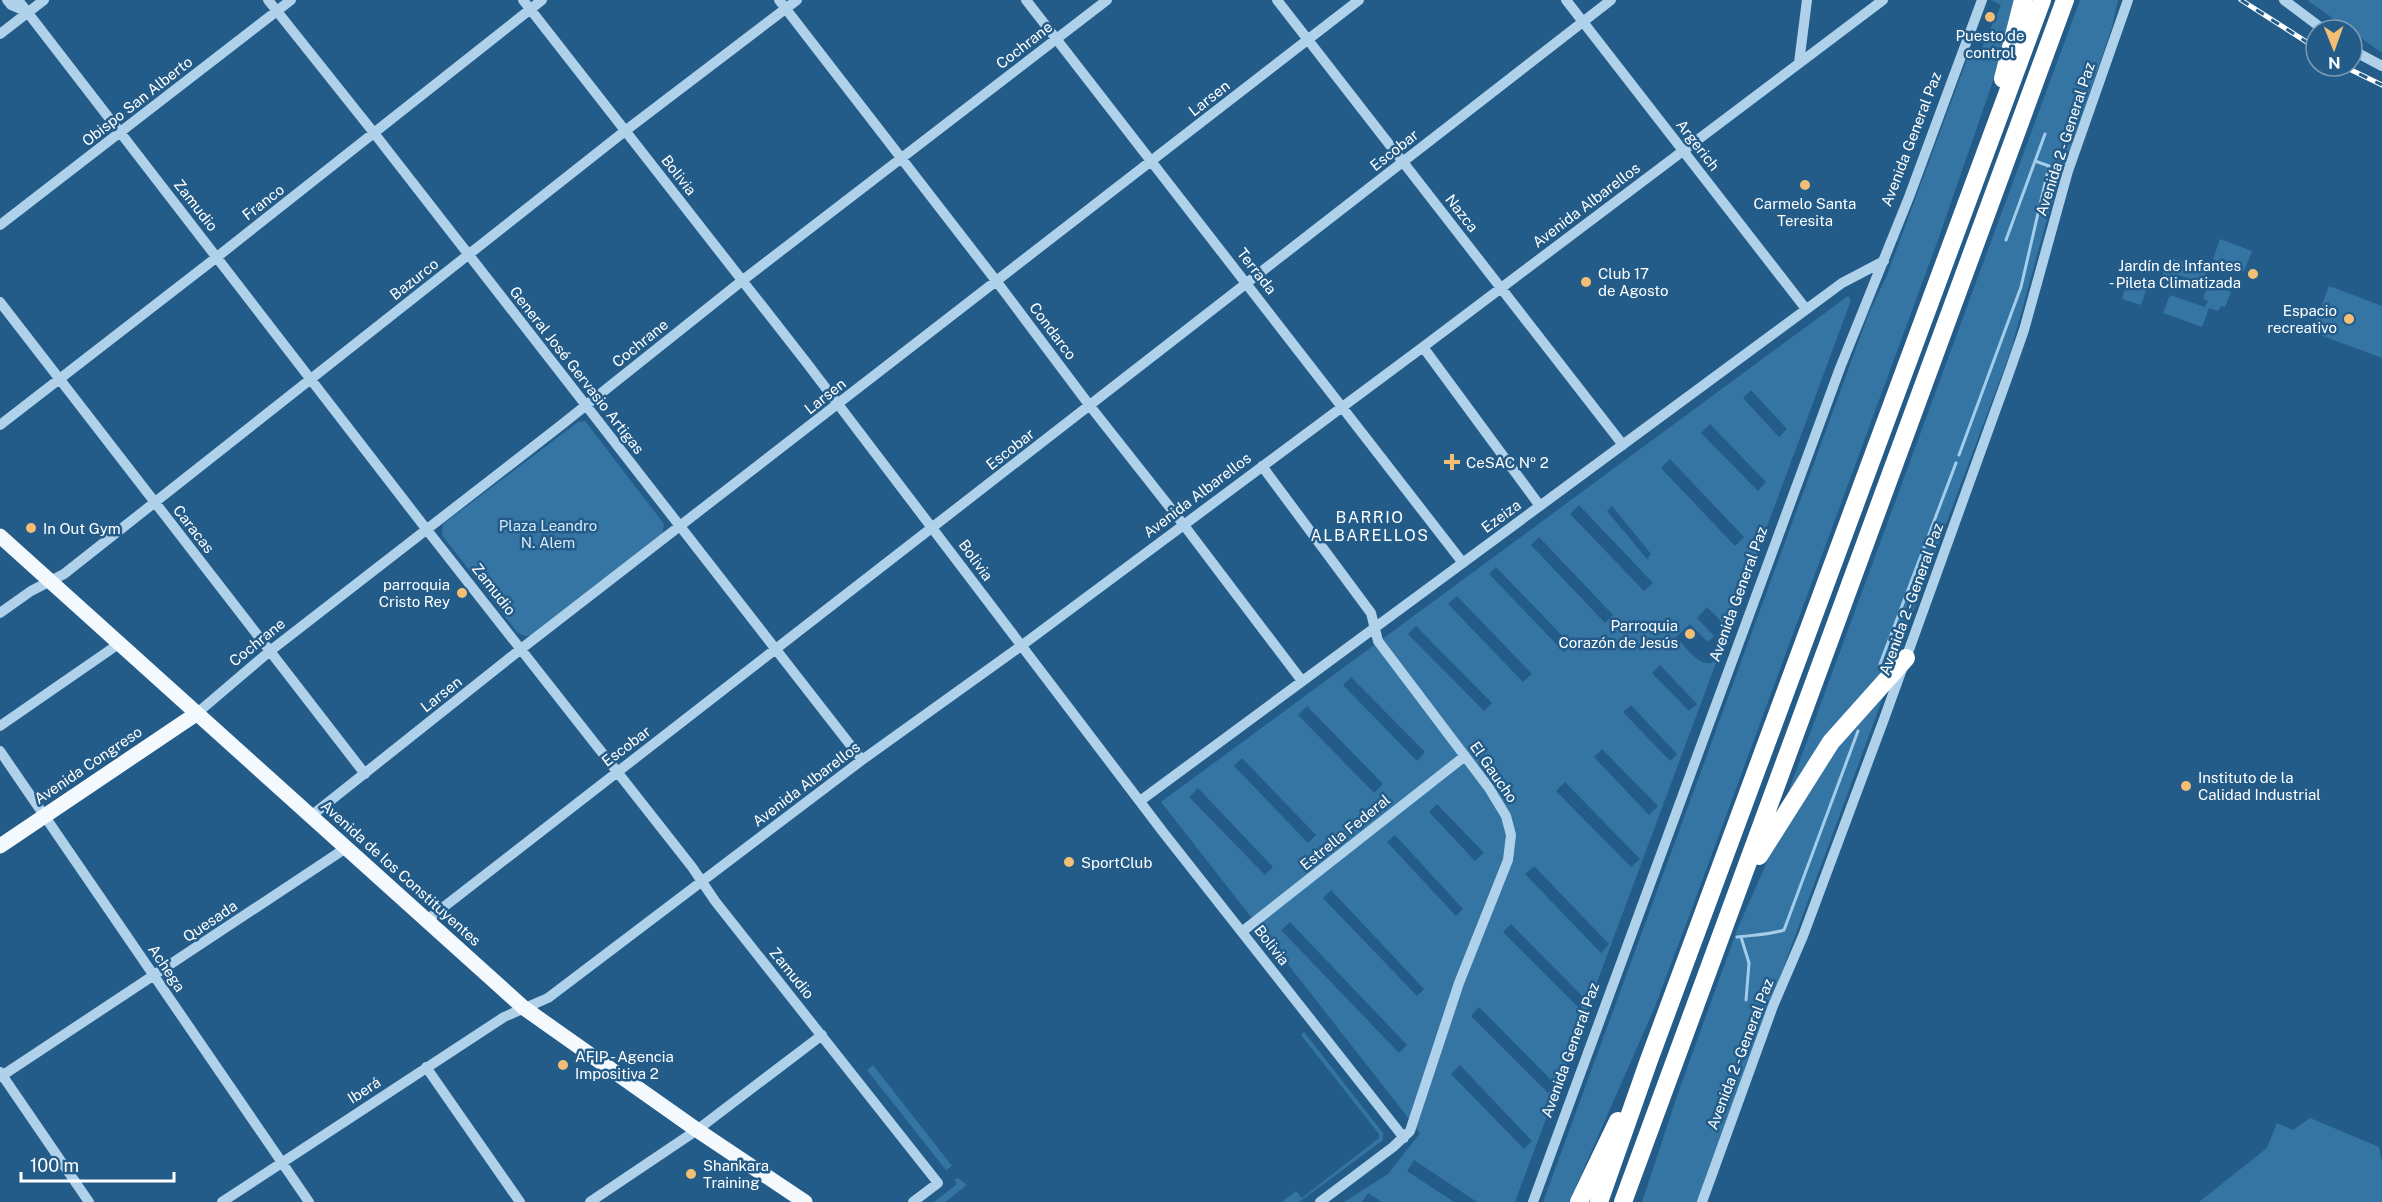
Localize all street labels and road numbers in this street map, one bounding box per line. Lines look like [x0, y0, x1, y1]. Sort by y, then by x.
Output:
street label: Cochrane [993, 18, 1055, 72]
street label: Obispo San Alberto [79, 53, 195, 149]
street label: Avenida 2 - General Paz [2032, 60, 2098, 218]
street label: Avenida General Paz [1878, 69, 1944, 209]
street label: Larsen [1185, 77, 1233, 119]
street label: Argerich [1673, 116, 1723, 174]
street label: Escobar [1367, 126, 1422, 174]
street label: Bolivia [658, 152, 700, 198]
street label: Avenida Albarellos [1529, 159, 1643, 251]
street label: Zamudio [171, 176, 221, 234]
street label: Franco [239, 181, 287, 223]
street label: Nazca [1442, 191, 1482, 235]
street label: Terrada [1234, 245, 1280, 297]
street label: Bazurco [386, 255, 442, 303]
street label: General José Gervasio Artigas [506, 283, 648, 457]
street label: Condarco [1026, 299, 1080, 363]
street label: Cochrane [609, 315, 671, 371]
street label: Larsen [801, 375, 849, 417]
street label: Escobar [983, 425, 1038, 473]
street label: Avenida Albarellos [1140, 449, 1254, 541]
street label: Ezeiza [1478, 496, 1524, 536]
street label: Caracas [170, 502, 218, 556]
street label: Avenida 2 - General Paz [1876, 521, 1946, 677]
street label: Avenida General Paz [1706, 524, 1770, 664]
street label: Bolivia [955, 536, 997, 584]
street label: Zamudio [469, 560, 519, 618]
street label: Cochrane [226, 614, 288, 670]
street label: Larsen [417, 673, 465, 715]
street label: Escobar [598, 722, 654, 770]
street label: Avenida Congreso [31, 723, 145, 807]
street label: Avenida Albarellos [749, 738, 863, 830]
street label: El Gaucho [1467, 738, 1521, 806]
street label: Estrella Federal [1297, 791, 1393, 873]
street label: Avenida de los Constituyentes [318, 797, 484, 949]
street label: Quesada [180, 897, 240, 945]
street label: Bolivia [1251, 922, 1293, 968]
street label: Achega [145, 941, 189, 995]
street label: Zamudio [766, 944, 818, 1002]
street label: Avenida 2 - General Paz [1703, 976, 1777, 1132]
street label: Avenida General Paz [1538, 980, 1602, 1120]
street label: Iberá [344, 1073, 384, 1107]

